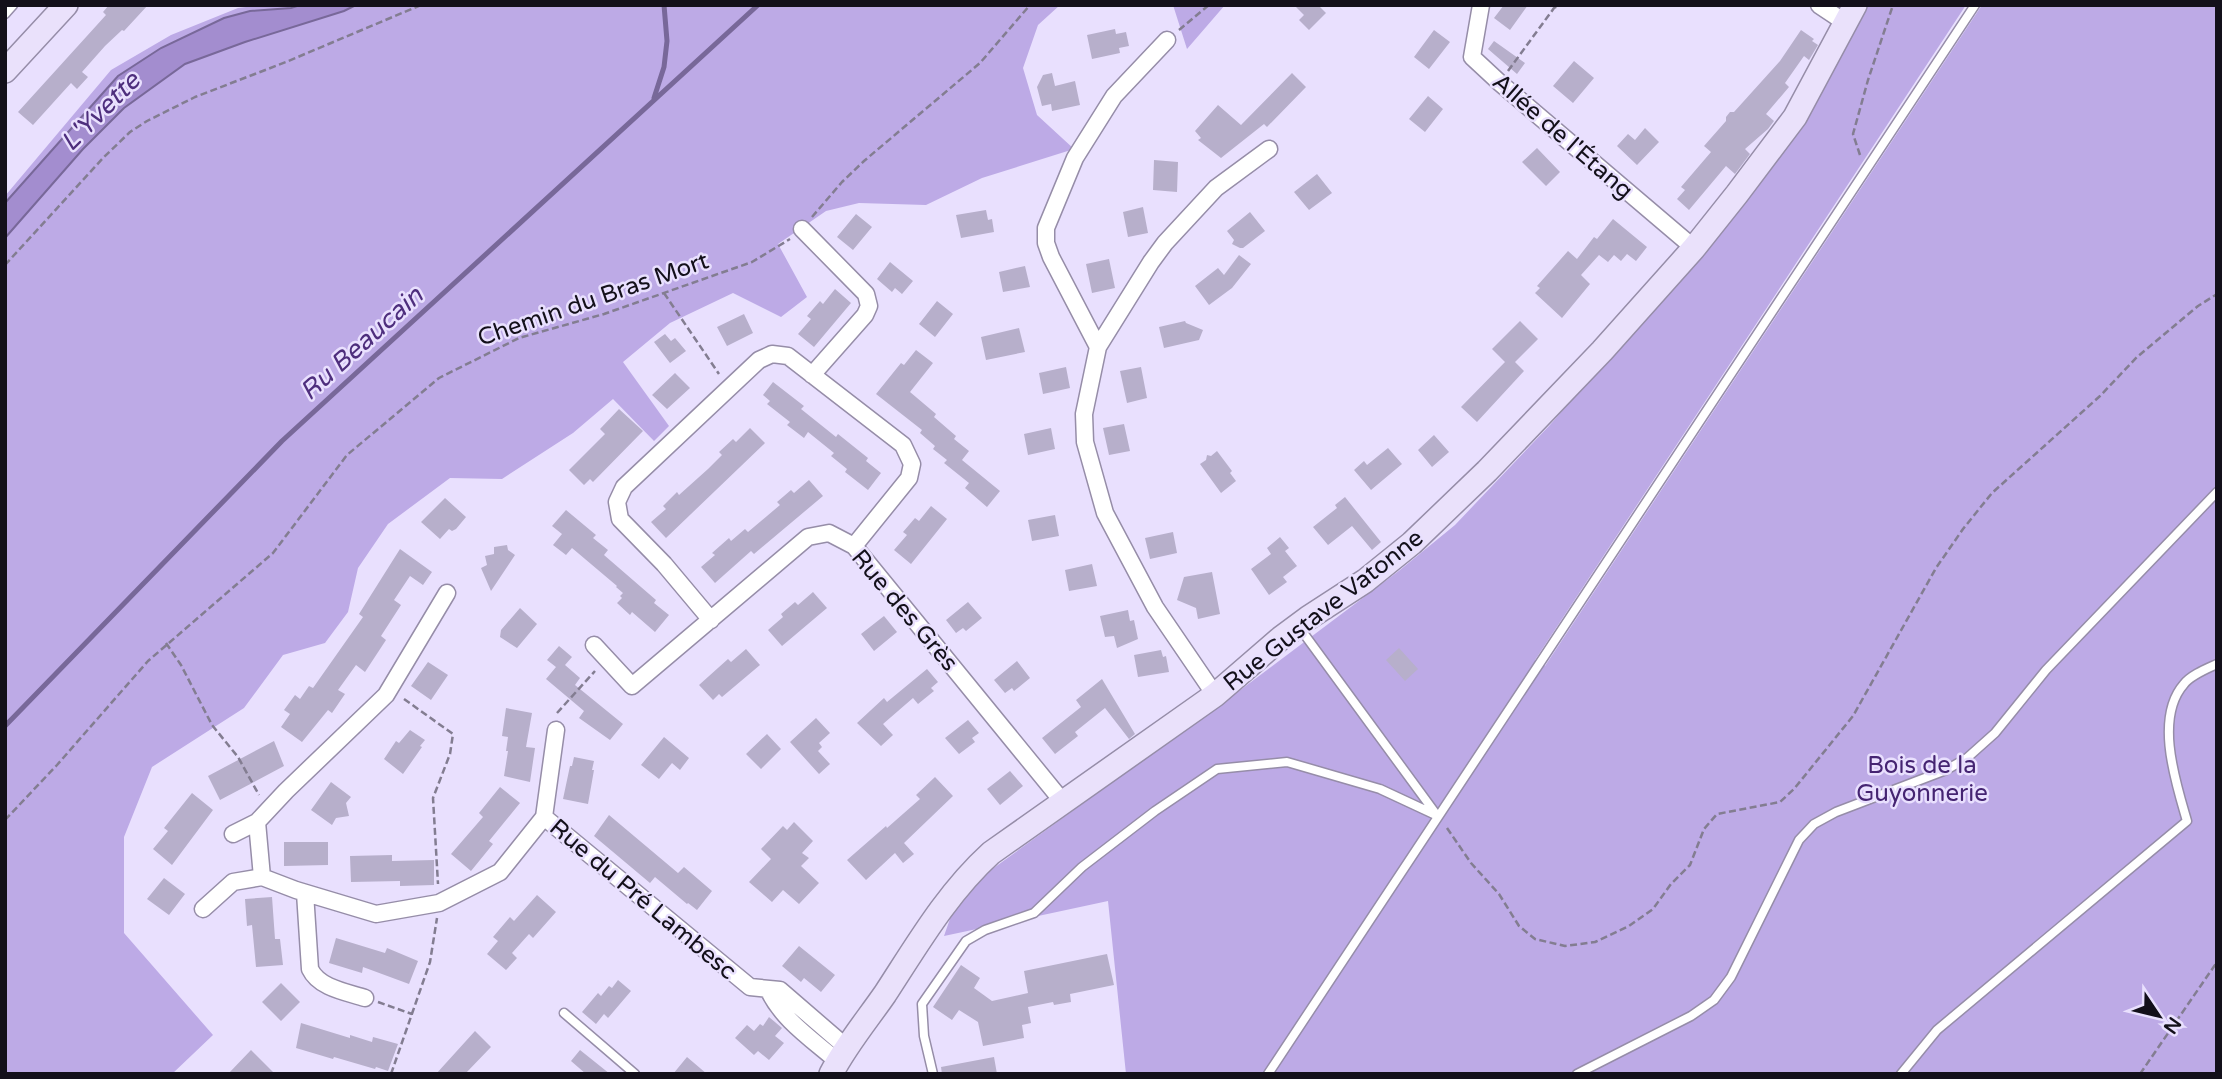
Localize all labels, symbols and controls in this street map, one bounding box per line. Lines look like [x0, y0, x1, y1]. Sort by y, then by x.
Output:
water label: L'Yvette [54, 64, 147, 157]
street label: Allée de l'Étang [1486, 67, 1640, 205]
street label: Chemin du Bras Mort [474, 246, 713, 353]
water label: Ru Beaucain [293, 279, 430, 407]
street label: Rue Gustave Vatonne [1218, 523, 1429, 697]
street label: Rue des Grès [845, 543, 964, 677]
park label: Bois de la Guyonnerie [1856, 751, 1988, 808]
street label: Rue du Pré Lambesc [544, 813, 742, 986]
north arrow [2124, 981, 2194, 1051]
text: N [2159, 1013, 2185, 1038]

